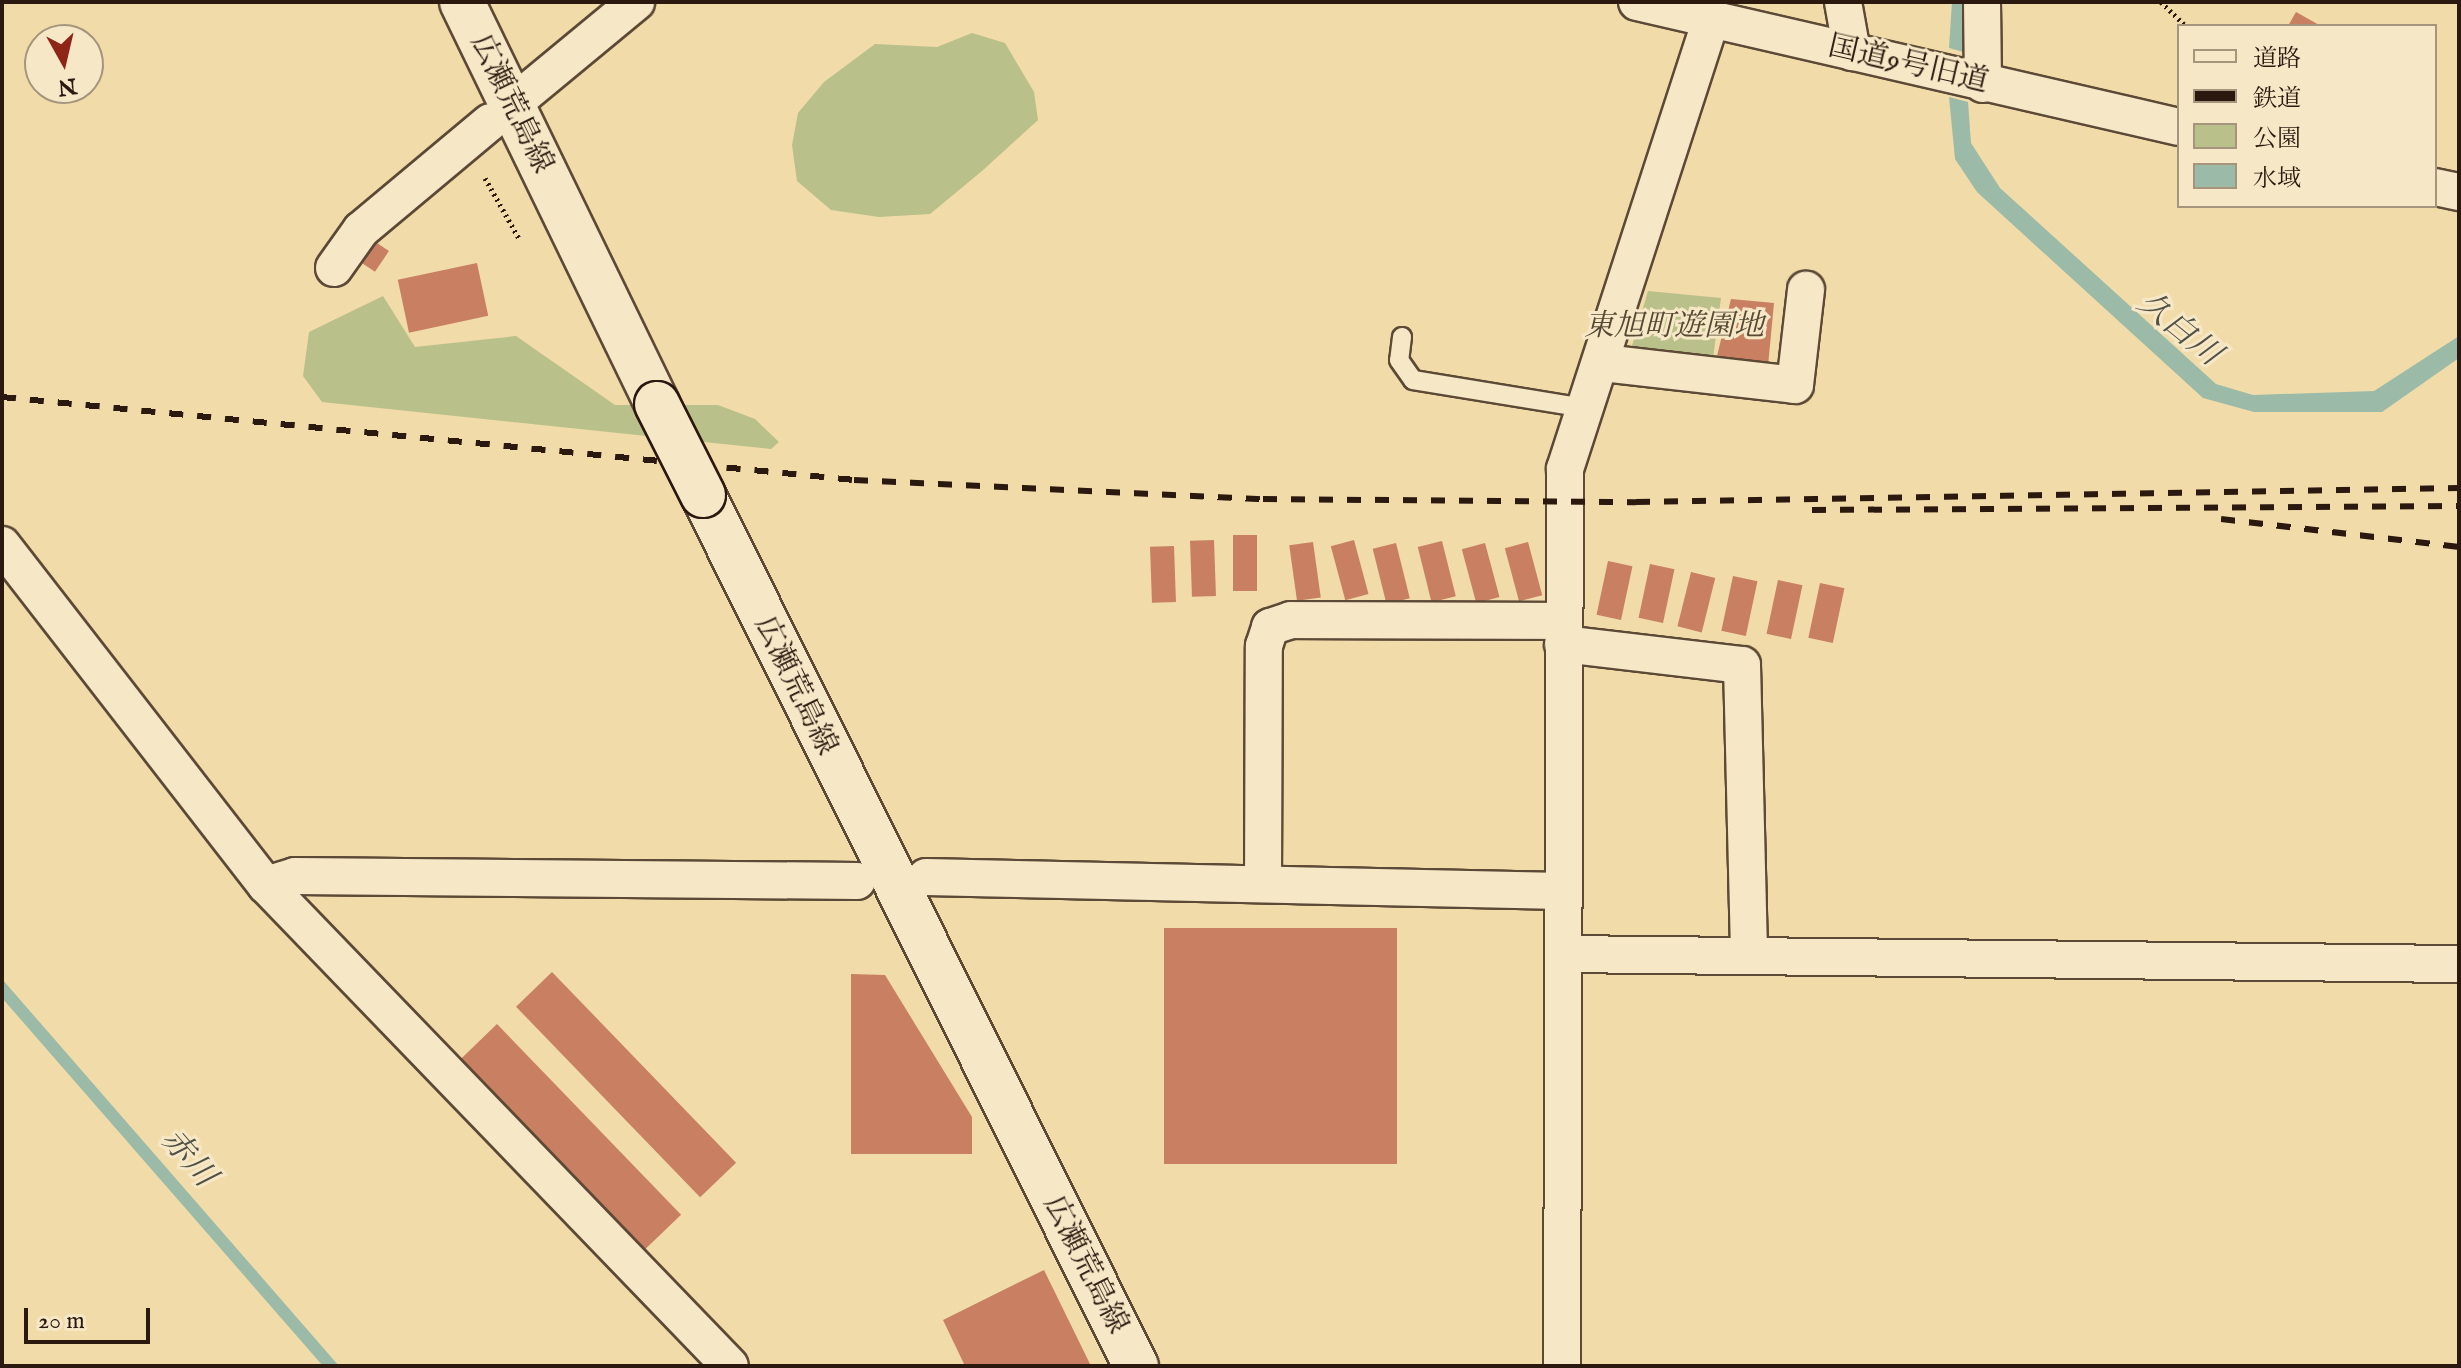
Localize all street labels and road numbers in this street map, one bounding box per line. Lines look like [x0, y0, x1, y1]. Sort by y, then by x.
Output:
street label: 広瀬荒島線 [462, 29, 560, 179]
street label: 国道9号旧道 [1824, 29, 1992, 101]
street label: 広瀬荒島線 [746, 611, 844, 761]
street label: 広瀬荒島線 [1035, 1190, 1135, 1340]

